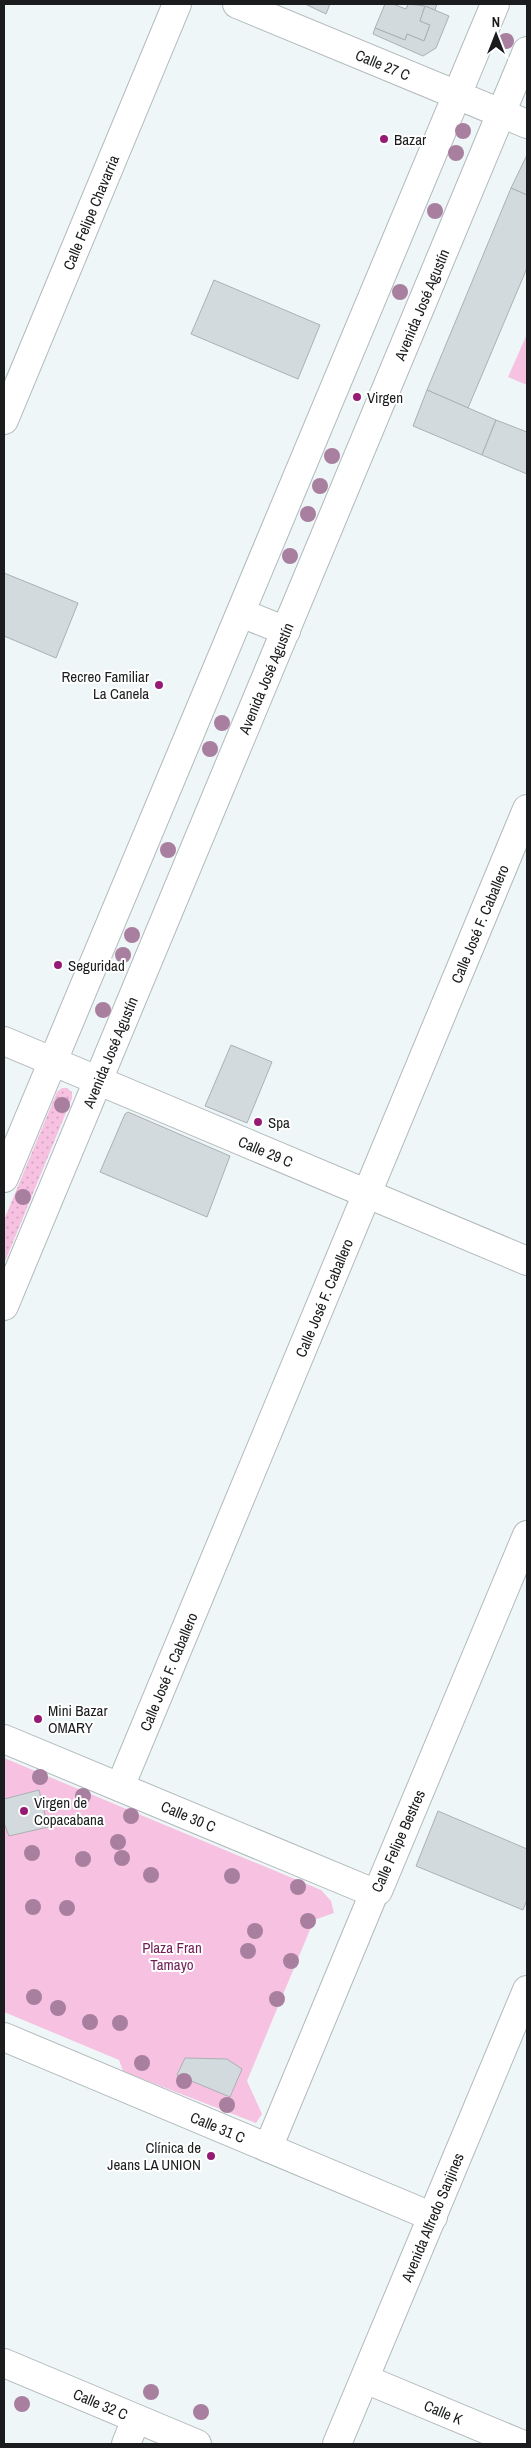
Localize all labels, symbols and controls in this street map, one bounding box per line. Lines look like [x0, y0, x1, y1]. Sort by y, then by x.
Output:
north arrow [471, 10, 521, 60]
text: N [492, 13, 500, 31]
street label: Calle 27 C [352, 44, 414, 85]
place label: Bazar [394, 129, 426, 150]
marker: Bazar [378, 133, 390, 145]
street label: Calle Felipe Chavarria [57, 151, 124, 273]
street label: Avenida José Agustín [388, 246, 454, 364]
place label: Virgen [367, 387, 403, 408]
marker: Virgen [351, 391, 363, 403]
street label: Avenida José Agustín [233, 619, 298, 738]
place label: Recreo Familiar La Canela [61, 666, 149, 704]
marker: Recreo Familiar La Canela [153, 679, 165, 691]
street label: Calle José F. Caballero [445, 861, 513, 986]
place label: Seguridad [68, 955, 125, 976]
marker: Seguridad [52, 959, 64, 971]
street label: Avenida José Agustín [77, 993, 142, 1112]
place label: Spa [268, 1112, 290, 1133]
marker: Spa [252, 1116, 264, 1128]
street label: Calle 29 C [235, 1130, 296, 1172]
street label: Calle José F. Caballero [290, 1235, 358, 1360]
street label: Calle José F. Caballero [134, 1609, 202, 1734]
place label: Mini Bazar OMARY [48, 1700, 107, 1738]
marker: Mini Bazar OMARY [32, 1713, 44, 1725]
street label: Calle Felipe Bestres [366, 1786, 430, 1896]
place label: Virgen de Copacabana [34, 1792, 104, 1830]
street label: Calle 30 C [158, 1795, 219, 1837]
marker: Virgen de Copacabana [18, 1805, 30, 1817]
park label: Plaza Fran Tamayo [142, 1937, 202, 1975]
street label: Calle 31 C [187, 2106, 249, 2148]
place label: Clínica de Jeans LA UNION [107, 2137, 201, 2175]
street label: Avenida Alfredo Sanjines [395, 2149, 468, 2286]
marker: Clínica de Jeans LA UNION [205, 2150, 217, 2162]
street label: Calle 32 C [70, 2383, 131, 2424]
street label: Calle K [421, 2394, 467, 2429]

